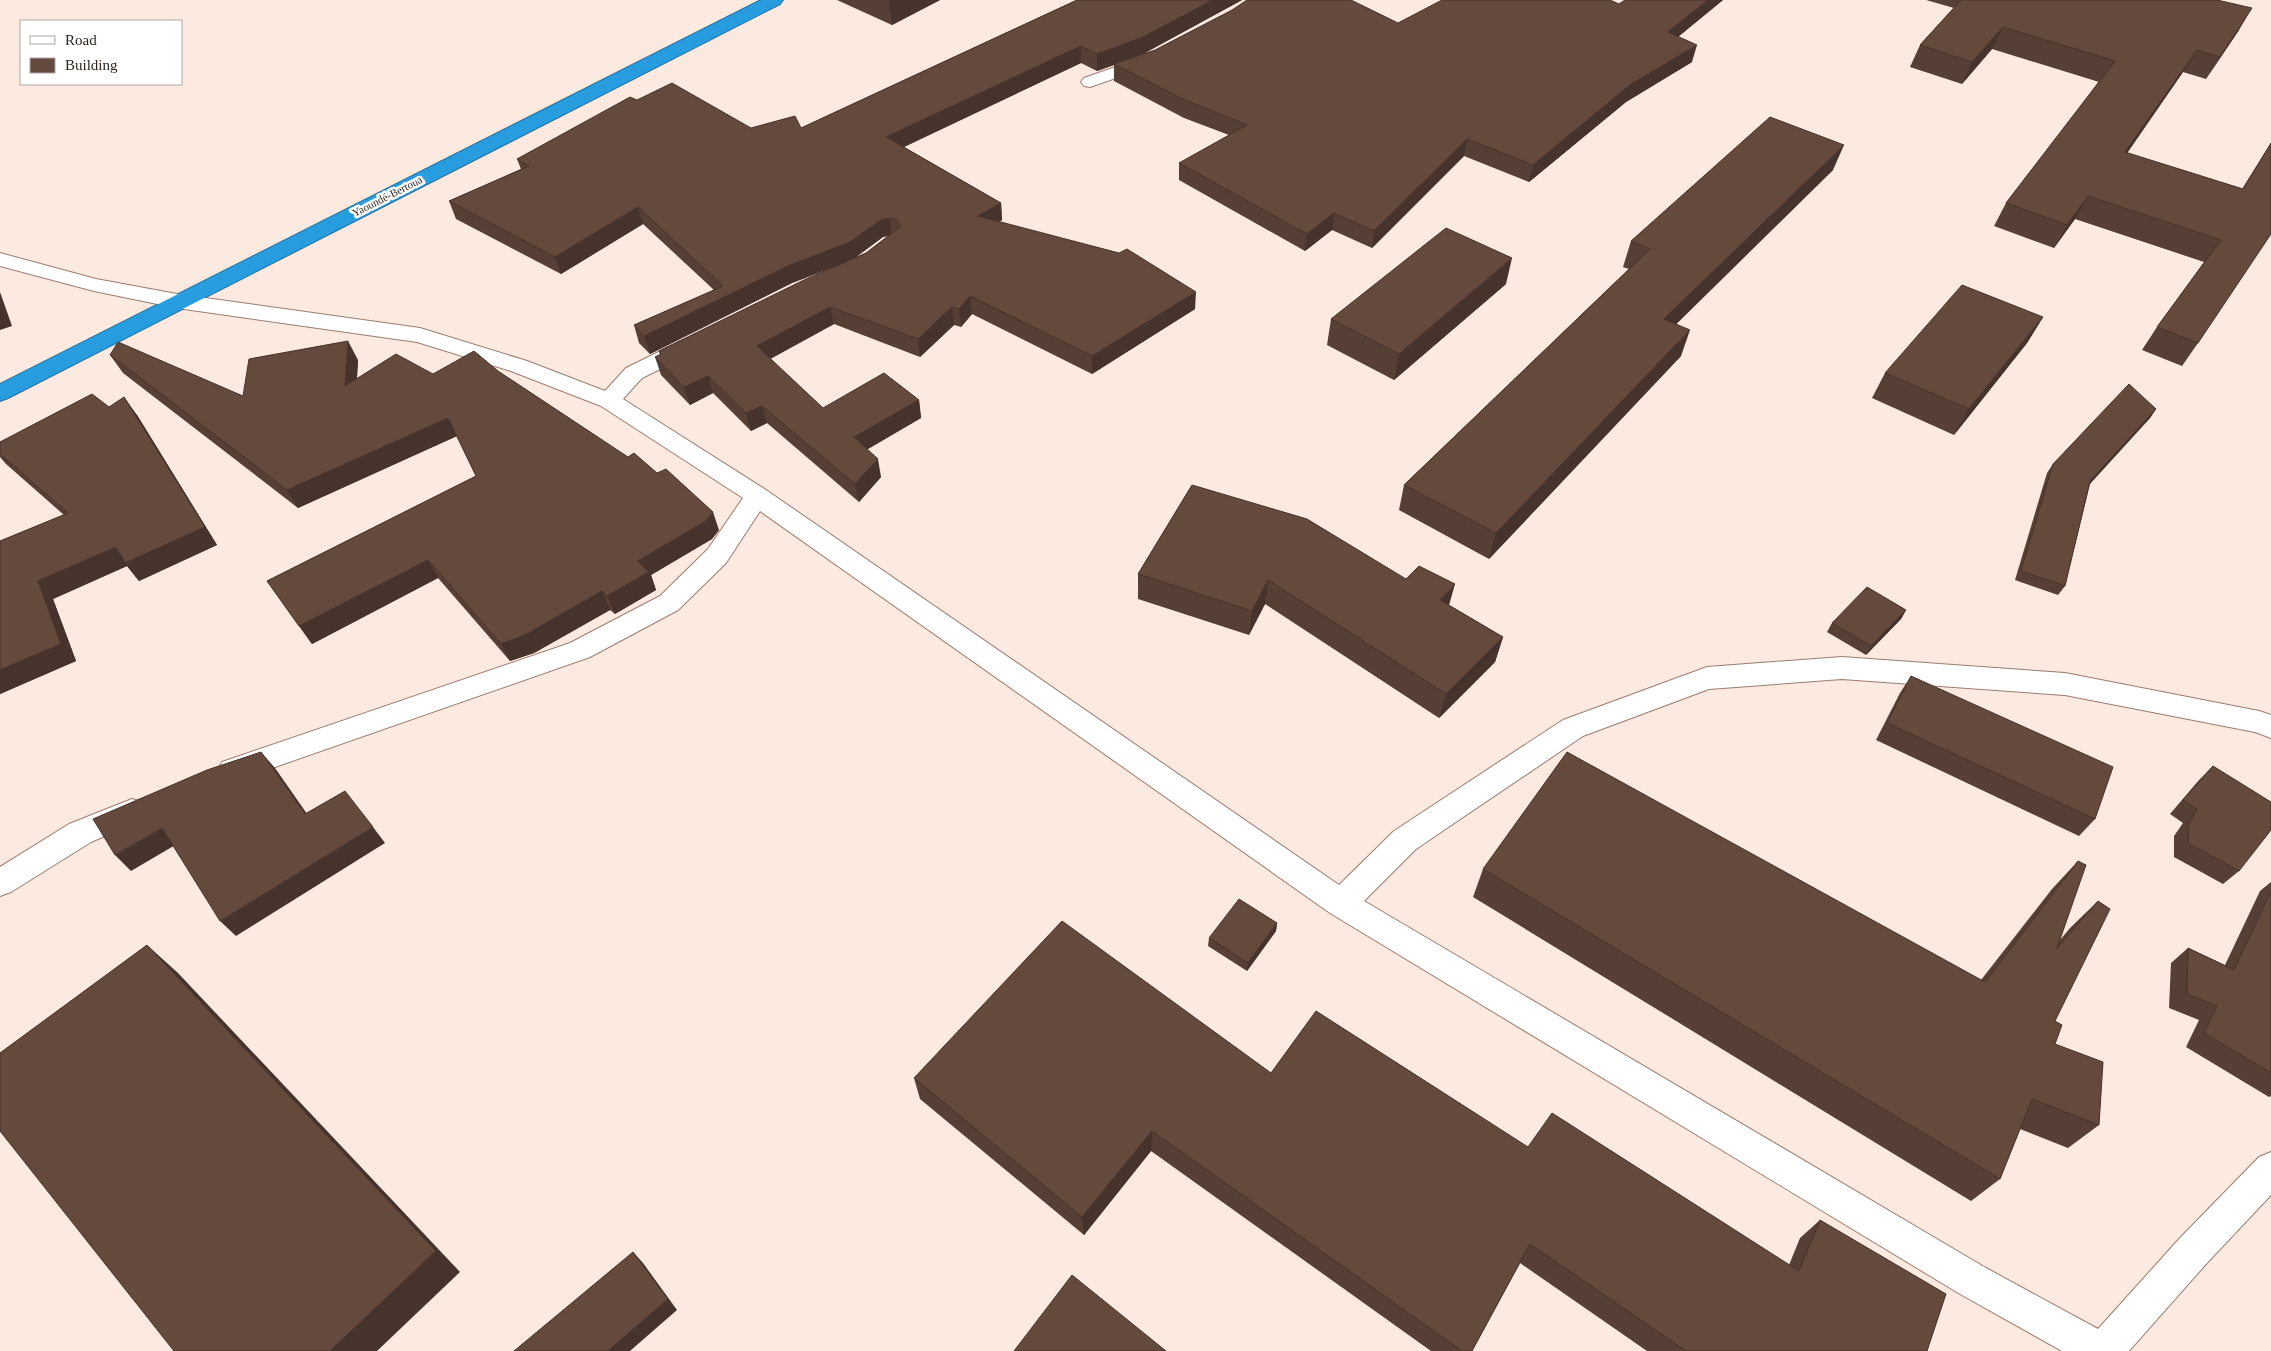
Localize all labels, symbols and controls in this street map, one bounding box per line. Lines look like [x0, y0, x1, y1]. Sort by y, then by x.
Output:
legend [20, 20, 182, 85]
text: Road [65, 32, 97, 48]
text: Building [65, 57, 118, 73]
street label: Yaoundé-Bertoua [350, 173, 424, 219]

